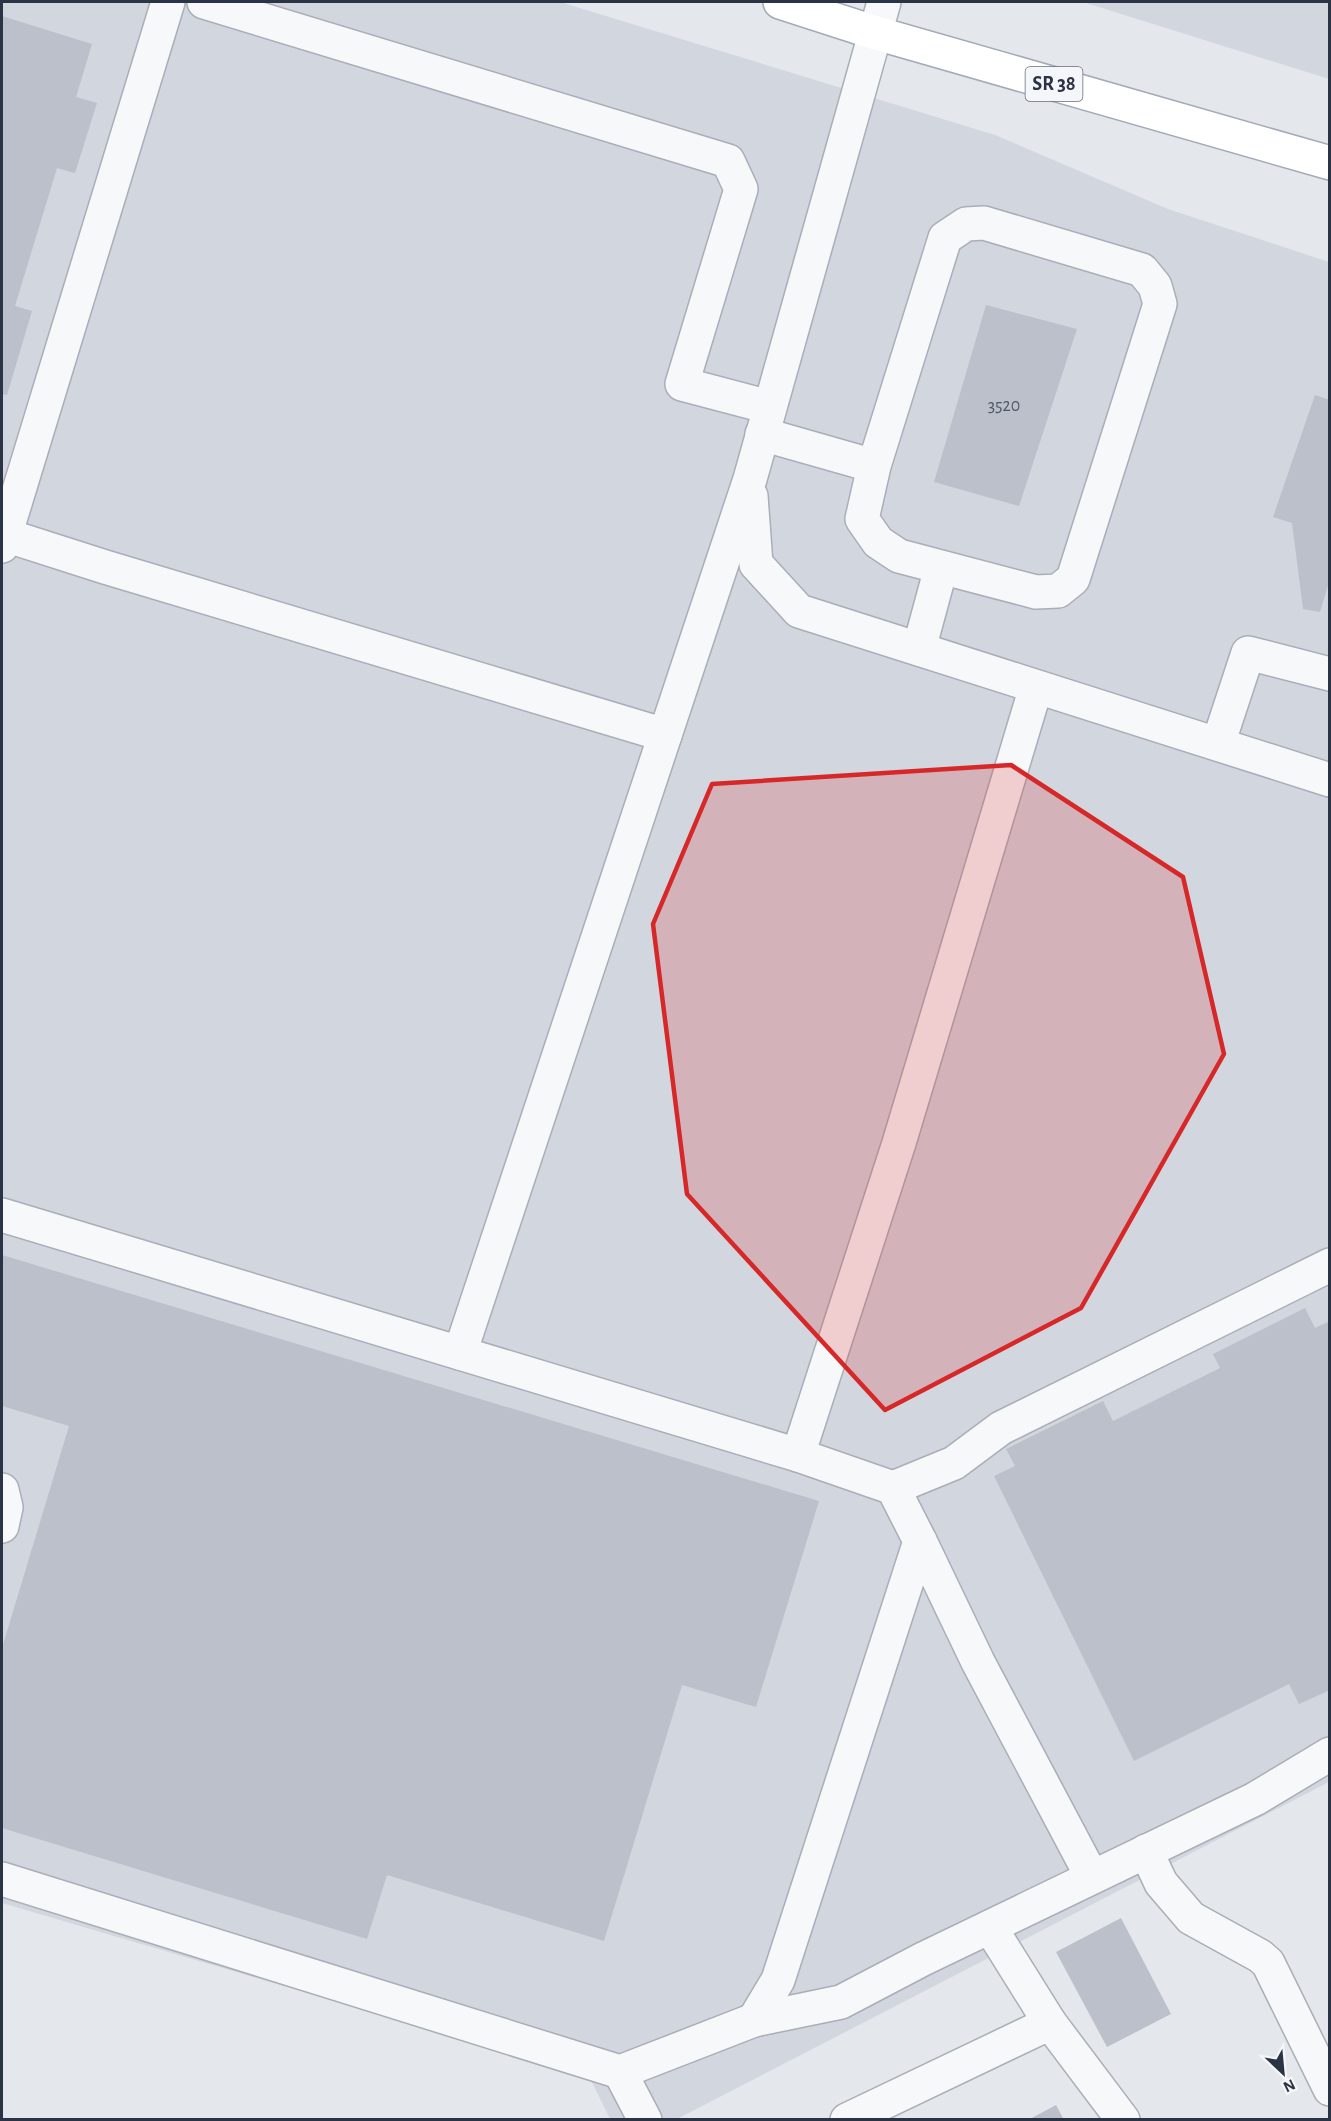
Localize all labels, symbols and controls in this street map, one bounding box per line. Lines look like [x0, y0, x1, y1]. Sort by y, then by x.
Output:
road number: SR 38 [1026, 67, 1082, 101]
house number: 3520 [988, 397, 1020, 415]
north arrow [1253, 2043, 1313, 2103]
text: N [1281, 2076, 1298, 2095]

